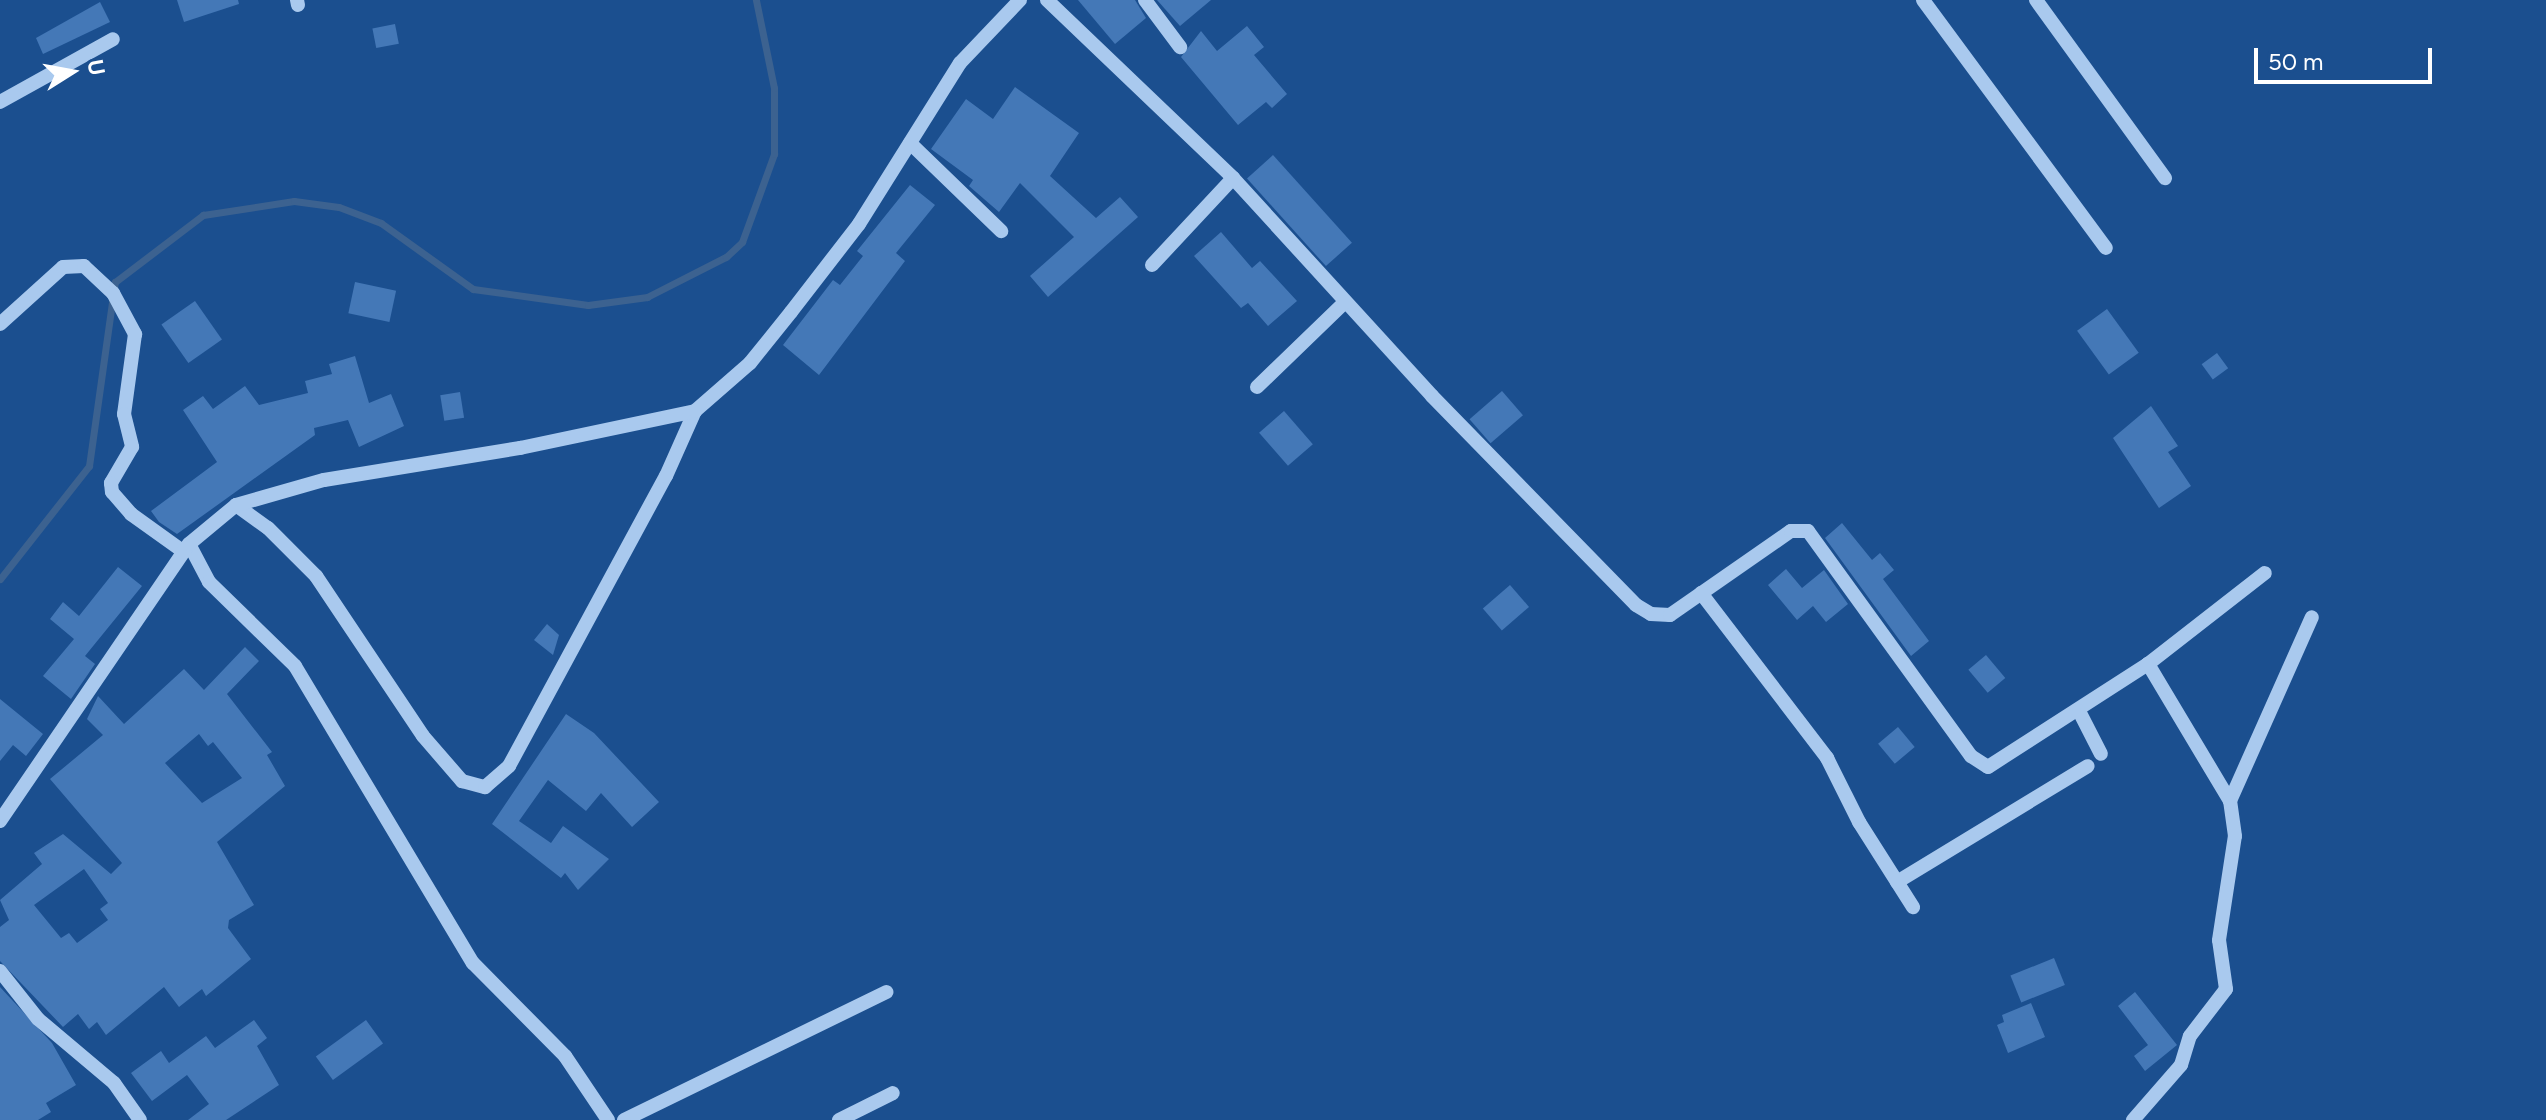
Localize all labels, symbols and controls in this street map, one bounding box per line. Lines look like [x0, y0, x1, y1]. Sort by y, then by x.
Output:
north arrow [32, 32, 112, 112]
scale bar [2258, 32, 2436, 82]
text: 50 m [2268, 47, 2324, 76]
text: U [81, 57, 111, 78]

